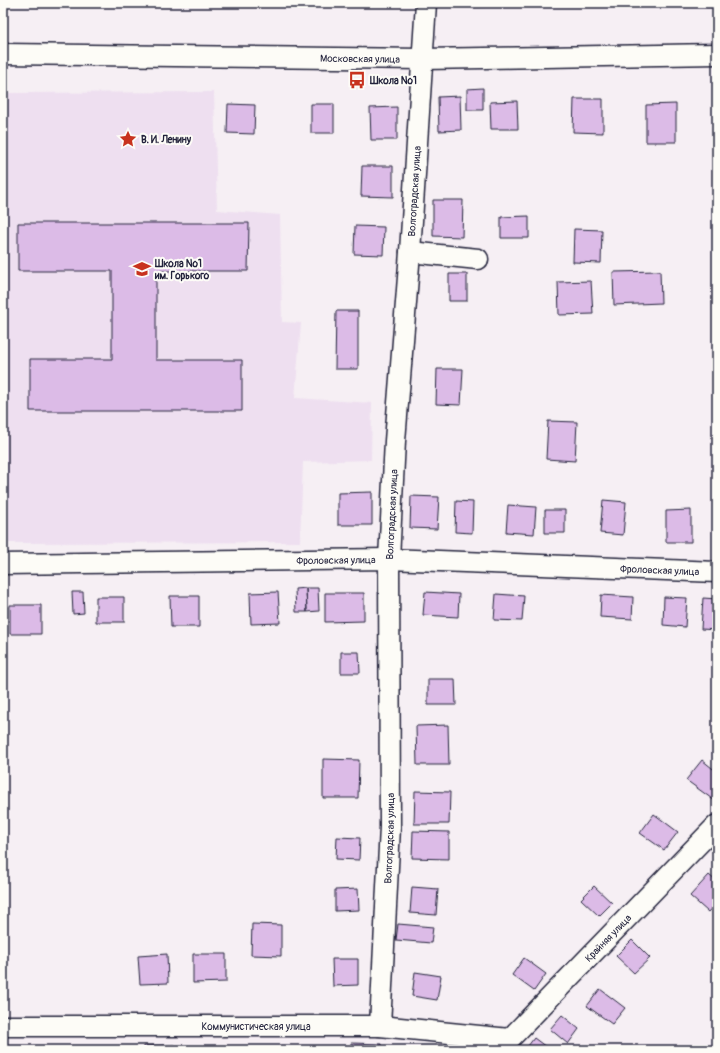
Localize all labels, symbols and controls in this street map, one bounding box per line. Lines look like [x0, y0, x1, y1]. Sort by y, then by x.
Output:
street label: Московская улица [320, 53, 400, 66]
bus stop icon: Школа №1 [347, 70, 367, 90]
place label: Школа №1 [369, 75, 417, 87]
place icon: В. И. Ленину [118, 129, 138, 149]
place label: В. И. Ленину [141, 134, 192, 146]
street label: Волгоградская улица [406, 145, 424, 237]
place label: Школа №1 им. Горького [154, 258, 210, 282]
school or university icon: Школа №1 им. Горького [132, 259, 152, 279]
street label: Волгоградская улица [384, 468, 401, 560]
street label: Фроловская улица [296, 554, 376, 567]
street label: Фроловская улица [620, 563, 700, 578]
street label: Волгоградская улица [382, 793, 397, 884]
street label: Крайняя улица [583, 912, 634, 965]
street label: Коммунистическая улица [201, 1021, 311, 1033]

